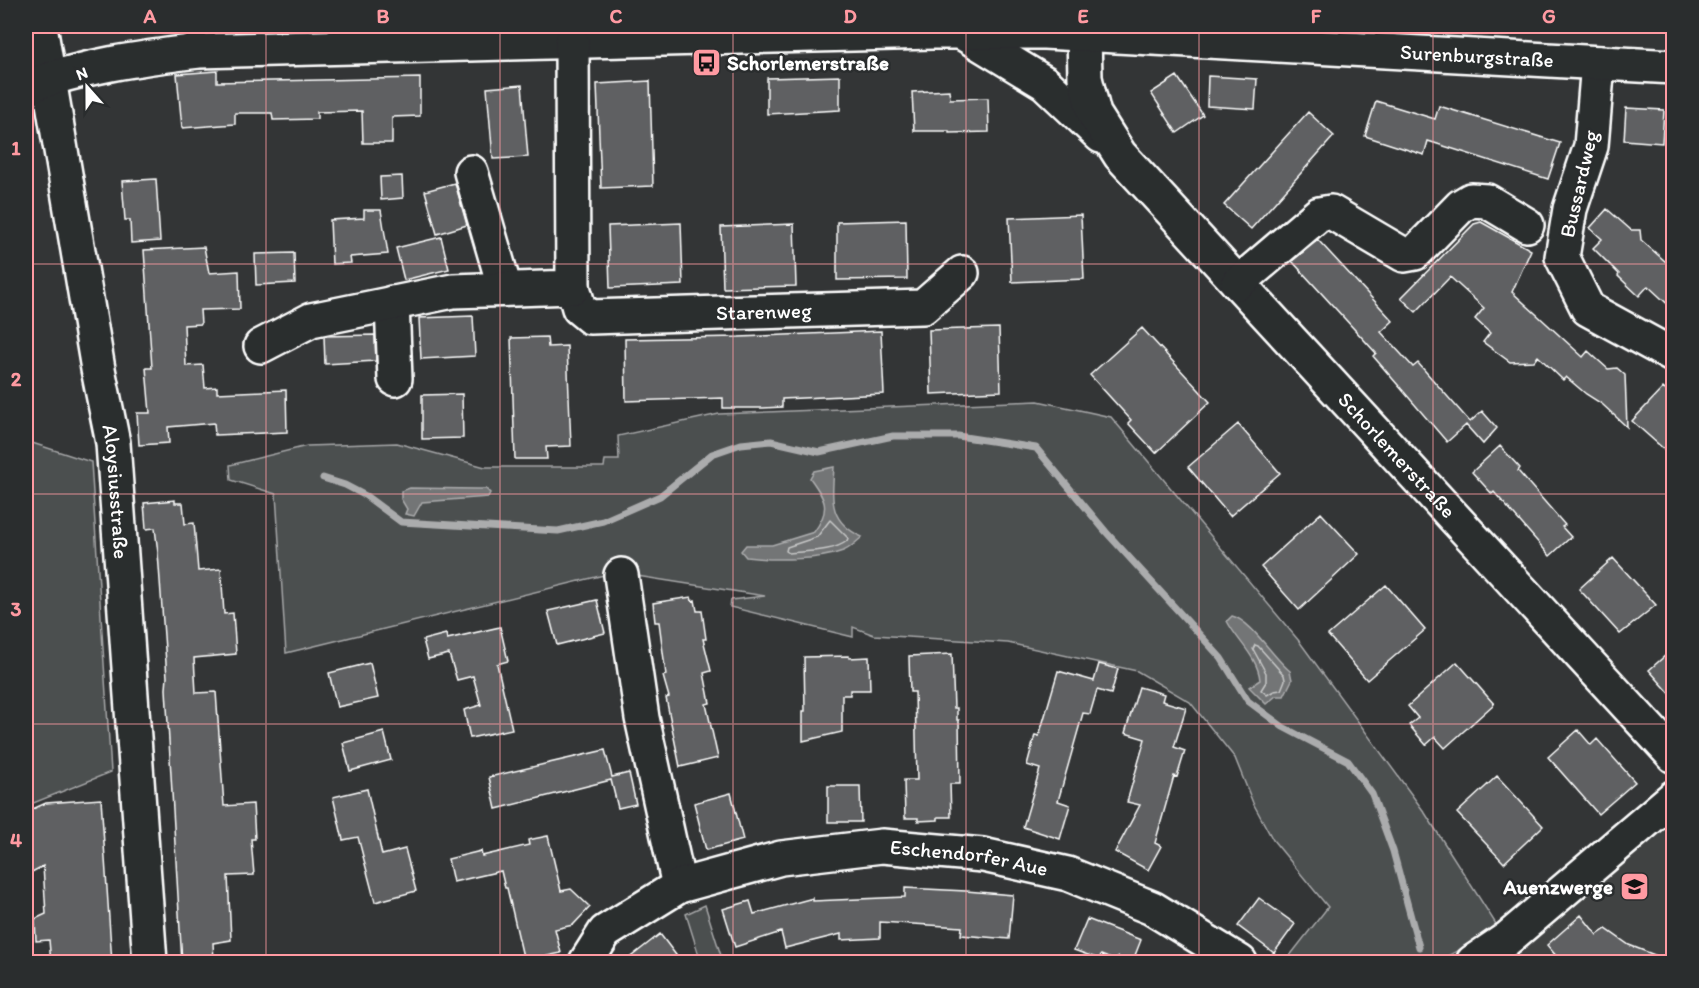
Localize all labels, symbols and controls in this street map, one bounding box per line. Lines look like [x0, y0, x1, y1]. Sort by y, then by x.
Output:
text: A [143, 4, 157, 28]
text: B [377, 4, 390, 28]
text: C [610, 4, 623, 28]
text: D [843, 4, 857, 28]
text: E [1077, 4, 1089, 28]
text: F [1311, 4, 1322, 28]
text: G [1542, 4, 1556, 28]
street label: Surenburgstraße [1400, 39, 1554, 72]
bus stop icon: Schorlemerstraße [690, 47, 722, 79]
place label: Schorlemerstraße [727, 50, 889, 75]
north arrow [57, 57, 117, 117]
text: N [73, 63, 90, 84]
street label: Bussardweg [1554, 128, 1603, 240]
text: 1 [11, 136, 21, 160]
street label: Starenweg [716, 297, 812, 325]
text: 2 [11, 367, 22, 391]
street label: Schorlemerstraße [1333, 387, 1461, 523]
street label: Aloysiusstraße [97, 422, 134, 560]
text: 3 [11, 597, 22, 621]
text: 4 [10, 828, 22, 852]
street label: Eschendorfer Aue [889, 834, 1050, 881]
school or university icon: Auenzwerge [1618, 871, 1650, 903]
place label: Auenzwerge [1502, 874, 1613, 900]

